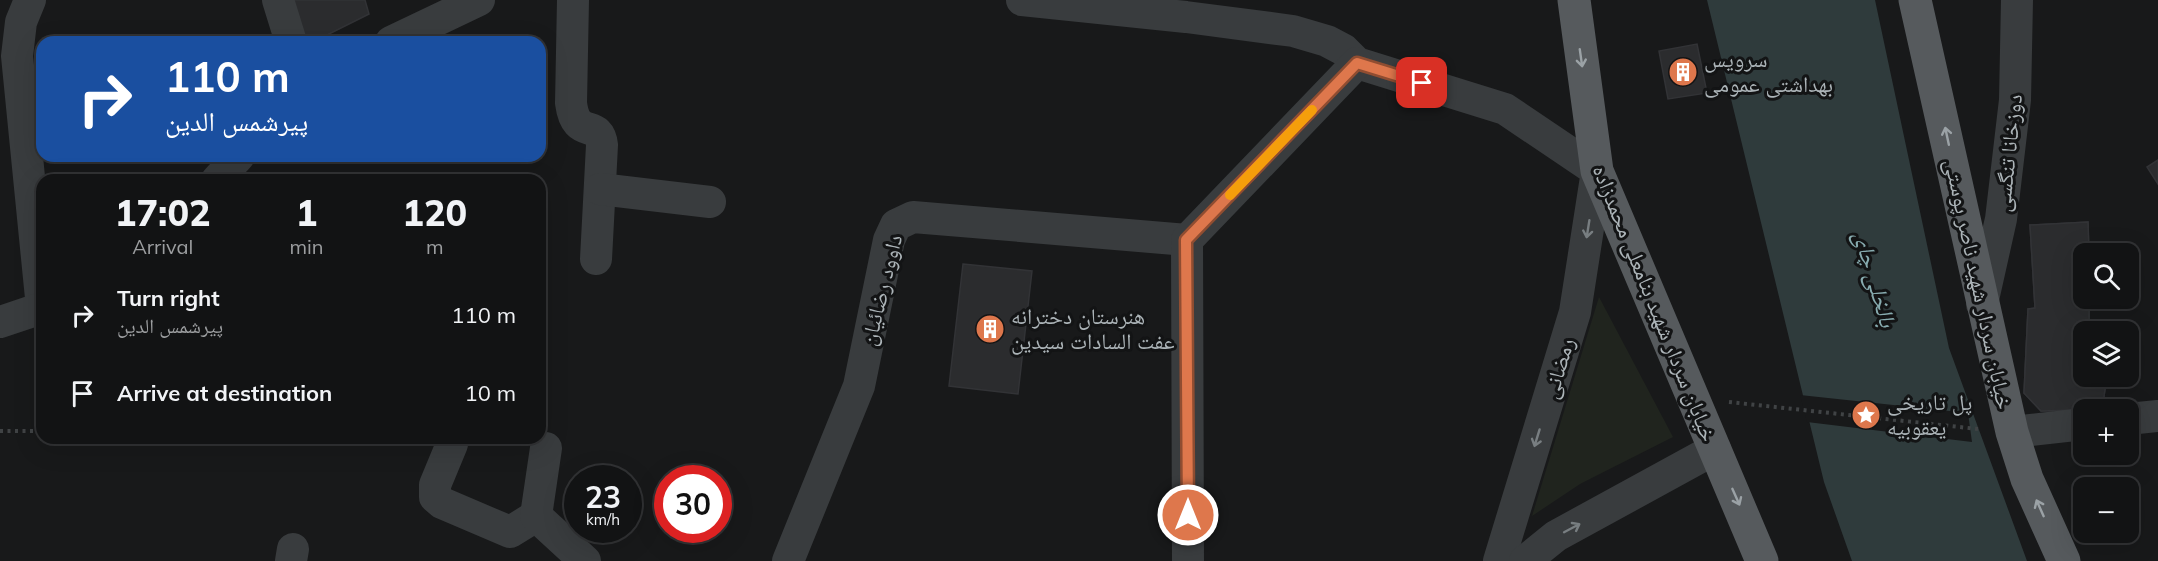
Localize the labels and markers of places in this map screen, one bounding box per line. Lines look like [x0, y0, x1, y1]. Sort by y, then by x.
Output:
place label: سرویس بهداشتی عمومی [1704, 45, 1833, 98]
building icon: سرویس بهداشتی عمومی [1667, 56, 1699, 88]
pin [1396, 57, 1447, 108]
place label: هنرستان دخترانه عفت السادات سیدین [1011, 302, 1175, 355]
building icon: هنرستان دخترانه عفت السادات سیدین [974, 313, 1006, 345]
place label: پل تاریخی یعقوبیه [1887, 388, 1972, 441]
place icon: پل تاریخی یعقوبیه [1850, 399, 1882, 431]

